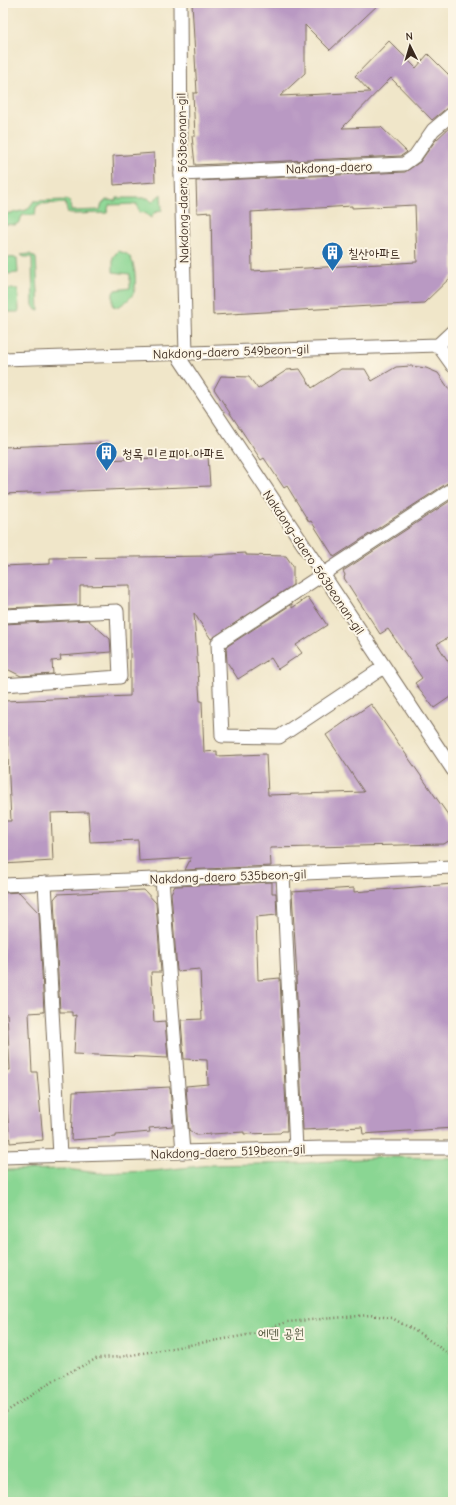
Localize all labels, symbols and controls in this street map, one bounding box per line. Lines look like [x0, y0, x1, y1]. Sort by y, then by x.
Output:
north arrow [390, 26, 430, 66]
text: N [405, 30, 413, 43]
street label: Nakdong-daero 563beonan-gil [174, 93, 191, 263]
street label: Nakdong-daero [286, 158, 373, 177]
building icon: 칠산아파트 [320, 240, 346, 273]
place label: 칠산아파트 [348, 246, 400, 261]
street label: Nakdong-daero 549beon-gil [153, 341, 309, 362]
building icon: 청목 미르피아 아파트 [93, 440, 119, 473]
place label: 청목 미르피아 아파트 [122, 446, 225, 461]
street label: Nakdong-daero 563beonan-gil [260, 487, 368, 637]
street label: Nakdong-daero 535beon-gil [149, 866, 307, 887]
street label: Nakdong-daero 519beon-gil [150, 1141, 306, 1162]
park label: 에덴 공원 [258, 1326, 304, 1341]

